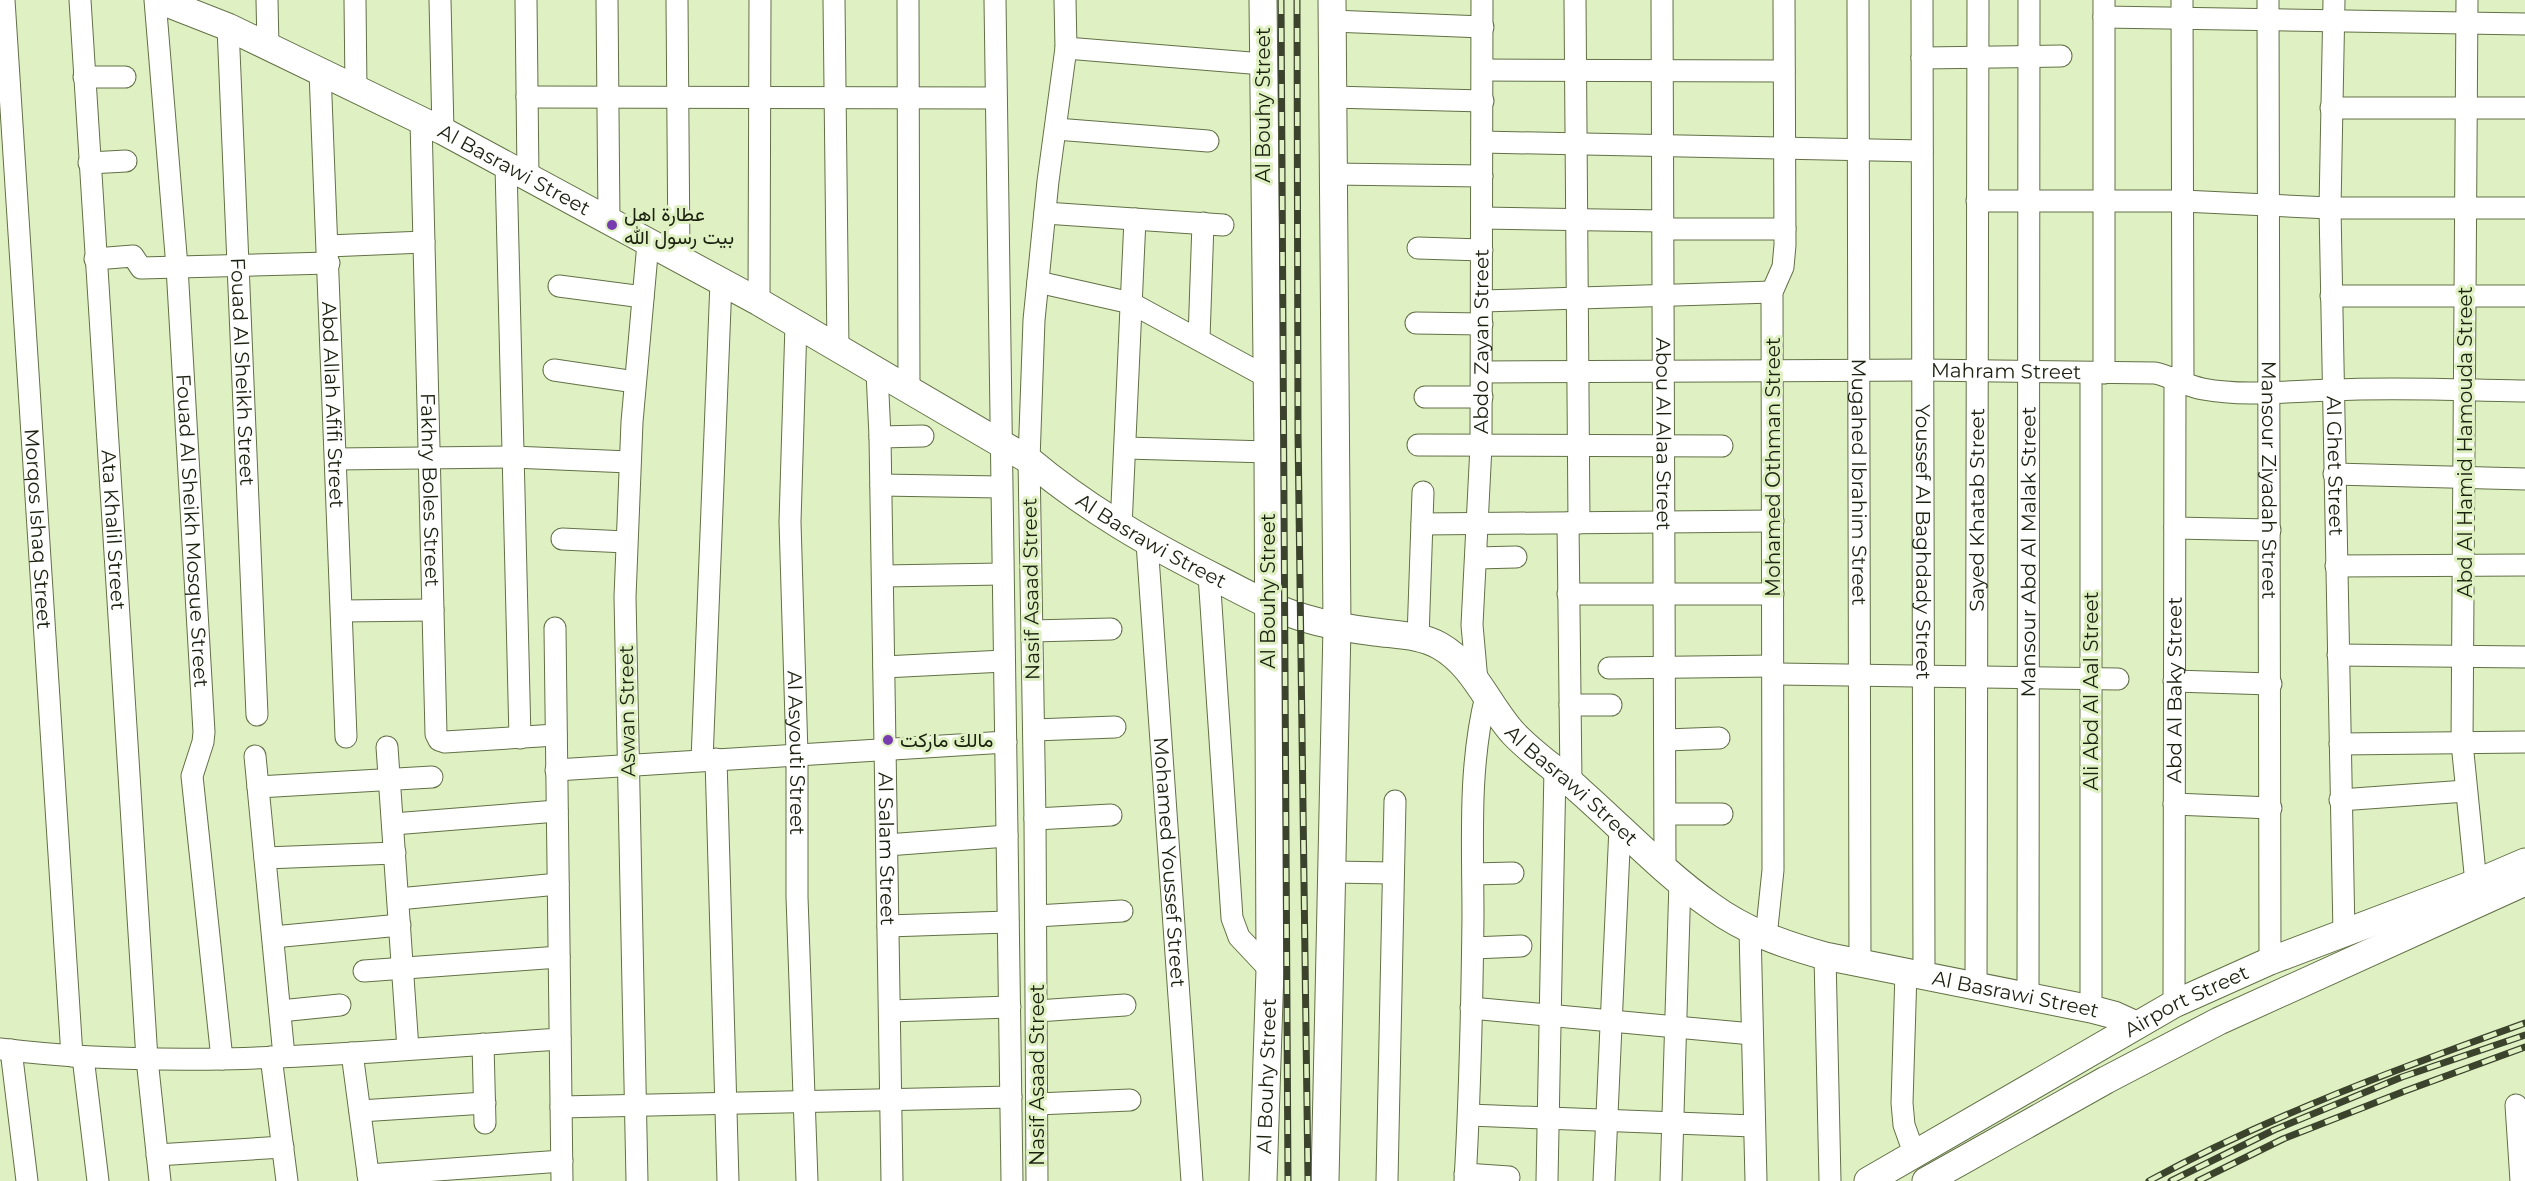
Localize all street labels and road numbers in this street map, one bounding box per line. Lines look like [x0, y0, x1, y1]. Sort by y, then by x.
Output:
street label: Al Bouhy Street [1251, 27, 1275, 183]
street label: Al Basrawi Street [434, 119, 594, 220]
street label: Abdo Zayan Street [1469, 249, 1493, 434]
street label: Fouad Al Sheikh Street [226, 257, 259, 486]
street label: Abd Al Hamid Hamouda Street [2453, 286, 2477, 598]
street label: Abd Allah Afifi Street [317, 301, 349, 509]
street label: Abou Al Alaa Street [1651, 337, 1676, 531]
street label: Mohamed Othman Street [1761, 337, 1785, 597]
street label: Mugahed Ibrahim Street [1847, 358, 1871, 606]
street label: Mahram Street [1931, 358, 2081, 384]
street label: Mansour Ziyadah Street [2257, 361, 2281, 599]
street label: Fouad Al Sheikh Mosque Street [171, 373, 213, 688]
street label: Fakhry Boles Street [416, 393, 444, 587]
street label: Al Ghet Street [2322, 396, 2348, 536]
street label: Youssef Al Baghdady Street [1911, 404, 1935, 680]
street label: Mansour Abd Al Malak Street [2016, 406, 2041, 698]
street label: Sayed Khatab Street [1965, 408, 1989, 612]
street label: Morqos Ishaq Street [20, 428, 56, 630]
street label: Ata Khalil Street [96, 449, 131, 611]
street label: Al Basrawi Street [1072, 488, 1230, 593]
street label: Nasif Asaad Street [1017, 498, 1045, 680]
street label: Al Bouhy Street [1256, 513, 1280, 669]
street label: Ali Abd Al Aal Street [2079, 591, 2103, 791]
street label: Abd Al Baky Street [2162, 597, 2187, 783]
street label: Aswan Street [614, 645, 640, 777]
street label: Al Asyouti Street [782, 670, 809, 835]
street label: Al Basrawi Street [1500, 720, 1643, 850]
street label: Mohamed Youssef Street [1149, 736, 1190, 988]
street label: Al Salam Street [873, 772, 900, 926]
street label: Airport Street [2120, 960, 2252, 1042]
street label: Al Basrawi Street [1930, 966, 2102, 1023]
street label: Nasif Asaad Street [1025, 984, 1049, 1166]
street label: Al Bouhy Street [1252, 998, 1281, 1154]

